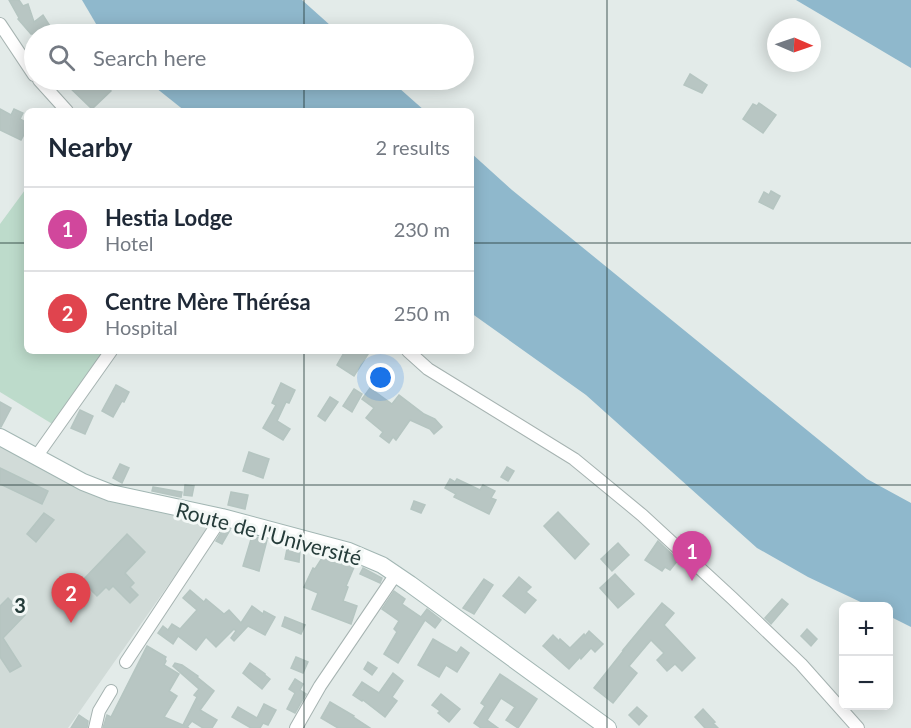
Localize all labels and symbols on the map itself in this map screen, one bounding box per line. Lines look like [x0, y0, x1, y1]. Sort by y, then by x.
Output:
north arrow [767, 18, 821, 72]
your location [366, 363, 395, 392]
street label: Route de l'Université [173, 496, 365, 570]
pin: 1 [672, 532, 712, 581]
pin: 2 [52, 574, 90, 623]
text: 3 [14, 593, 26, 617]

